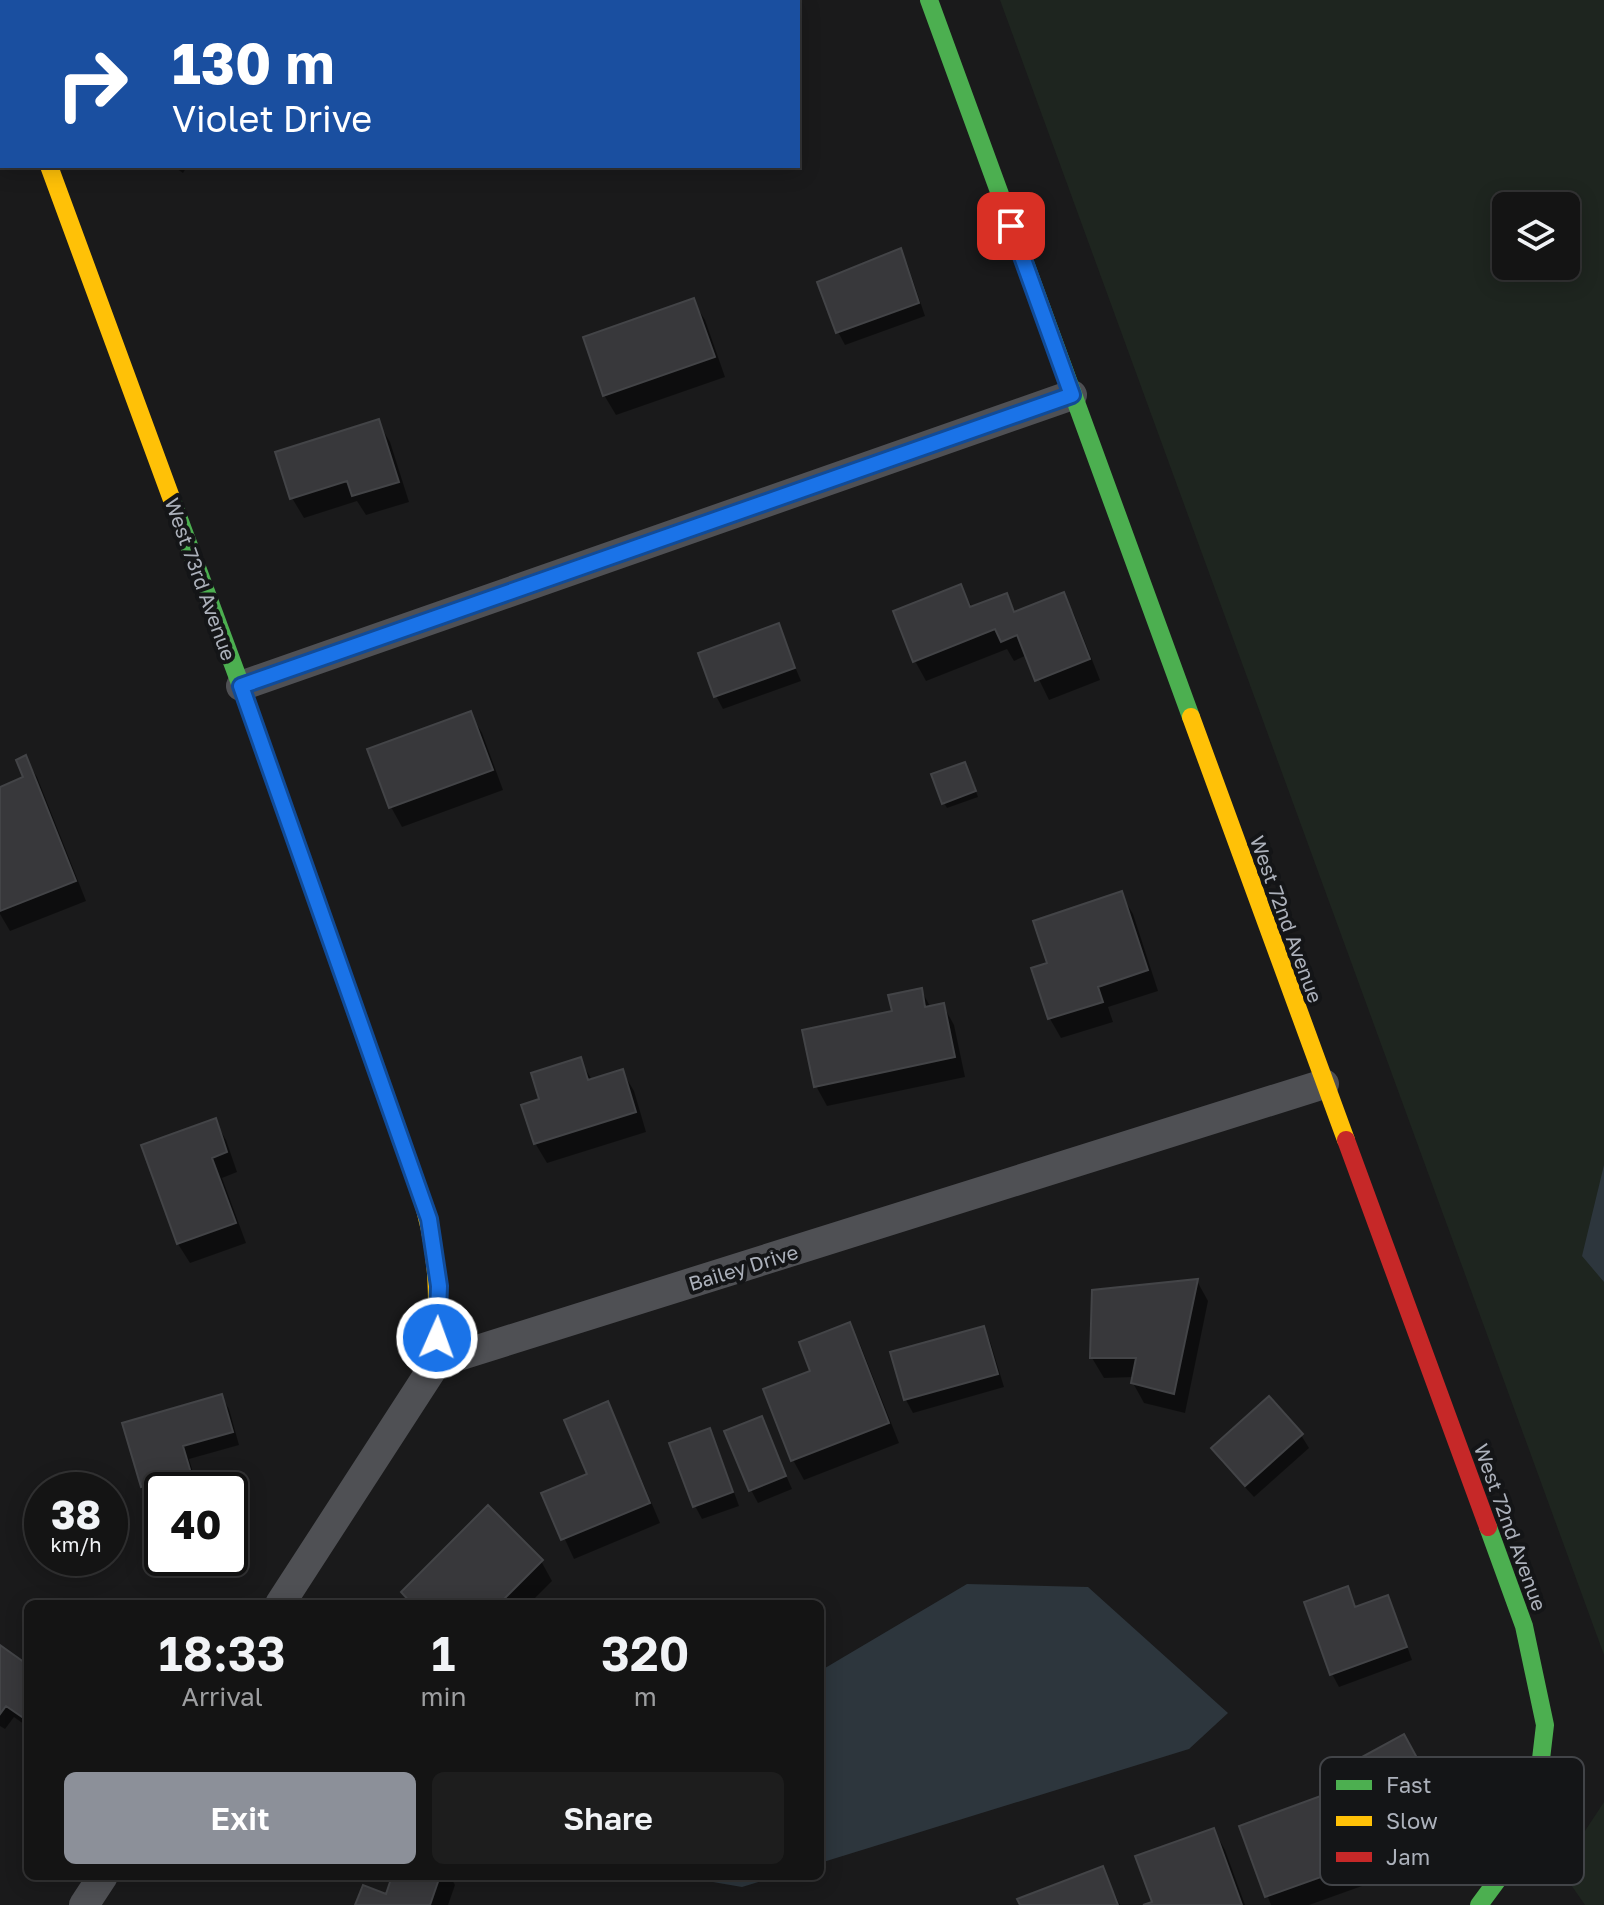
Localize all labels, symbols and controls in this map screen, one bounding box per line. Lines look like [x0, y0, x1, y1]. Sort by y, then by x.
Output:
text: 130 m [172, 29, 334, 96]
icon: right [40, 32, 144, 136]
text: Violet Drive [172, 97, 372, 140]
pin [977, 192, 1045, 260]
map controls [1492, 192, 1580, 280]
button: layers [1492, 192, 1580, 280]
icon: arrive [989, 204, 1033, 248]
street label: West 73rd Avenue [160, 494, 242, 664]
street label: West 72nd Avenue [1246, 832, 1328, 1006]
street label: Bailey Drive [685, 1239, 801, 1295]
position arrow [395, 1296, 479, 1380]
street label: West 72nd Avenue [1470, 1440, 1552, 1614]
speed limit sign: 40 [144, 1472, 248, 1576]
text: 38 [51, 1490, 101, 1538]
text: km/h [51, 1532, 101, 1556]
text: 18:33 [159, 1624, 286, 1682]
text: 1 [431, 1624, 455, 1682]
text: 320 [601, 1624, 689, 1682]
text: Arrival [181, 1681, 263, 1712]
text: min [420, 1681, 466, 1712]
text: m [634, 1681, 657, 1712]
legend [1320, 1757, 1584, 1885]
text: Fast [1386, 1771, 1432, 1798]
button: Exit [64, 1772, 416, 1864]
button: Share [432, 1772, 784, 1864]
text: Slow [1386, 1807, 1438, 1834]
text: Jam [1386, 1843, 1430, 1870]

